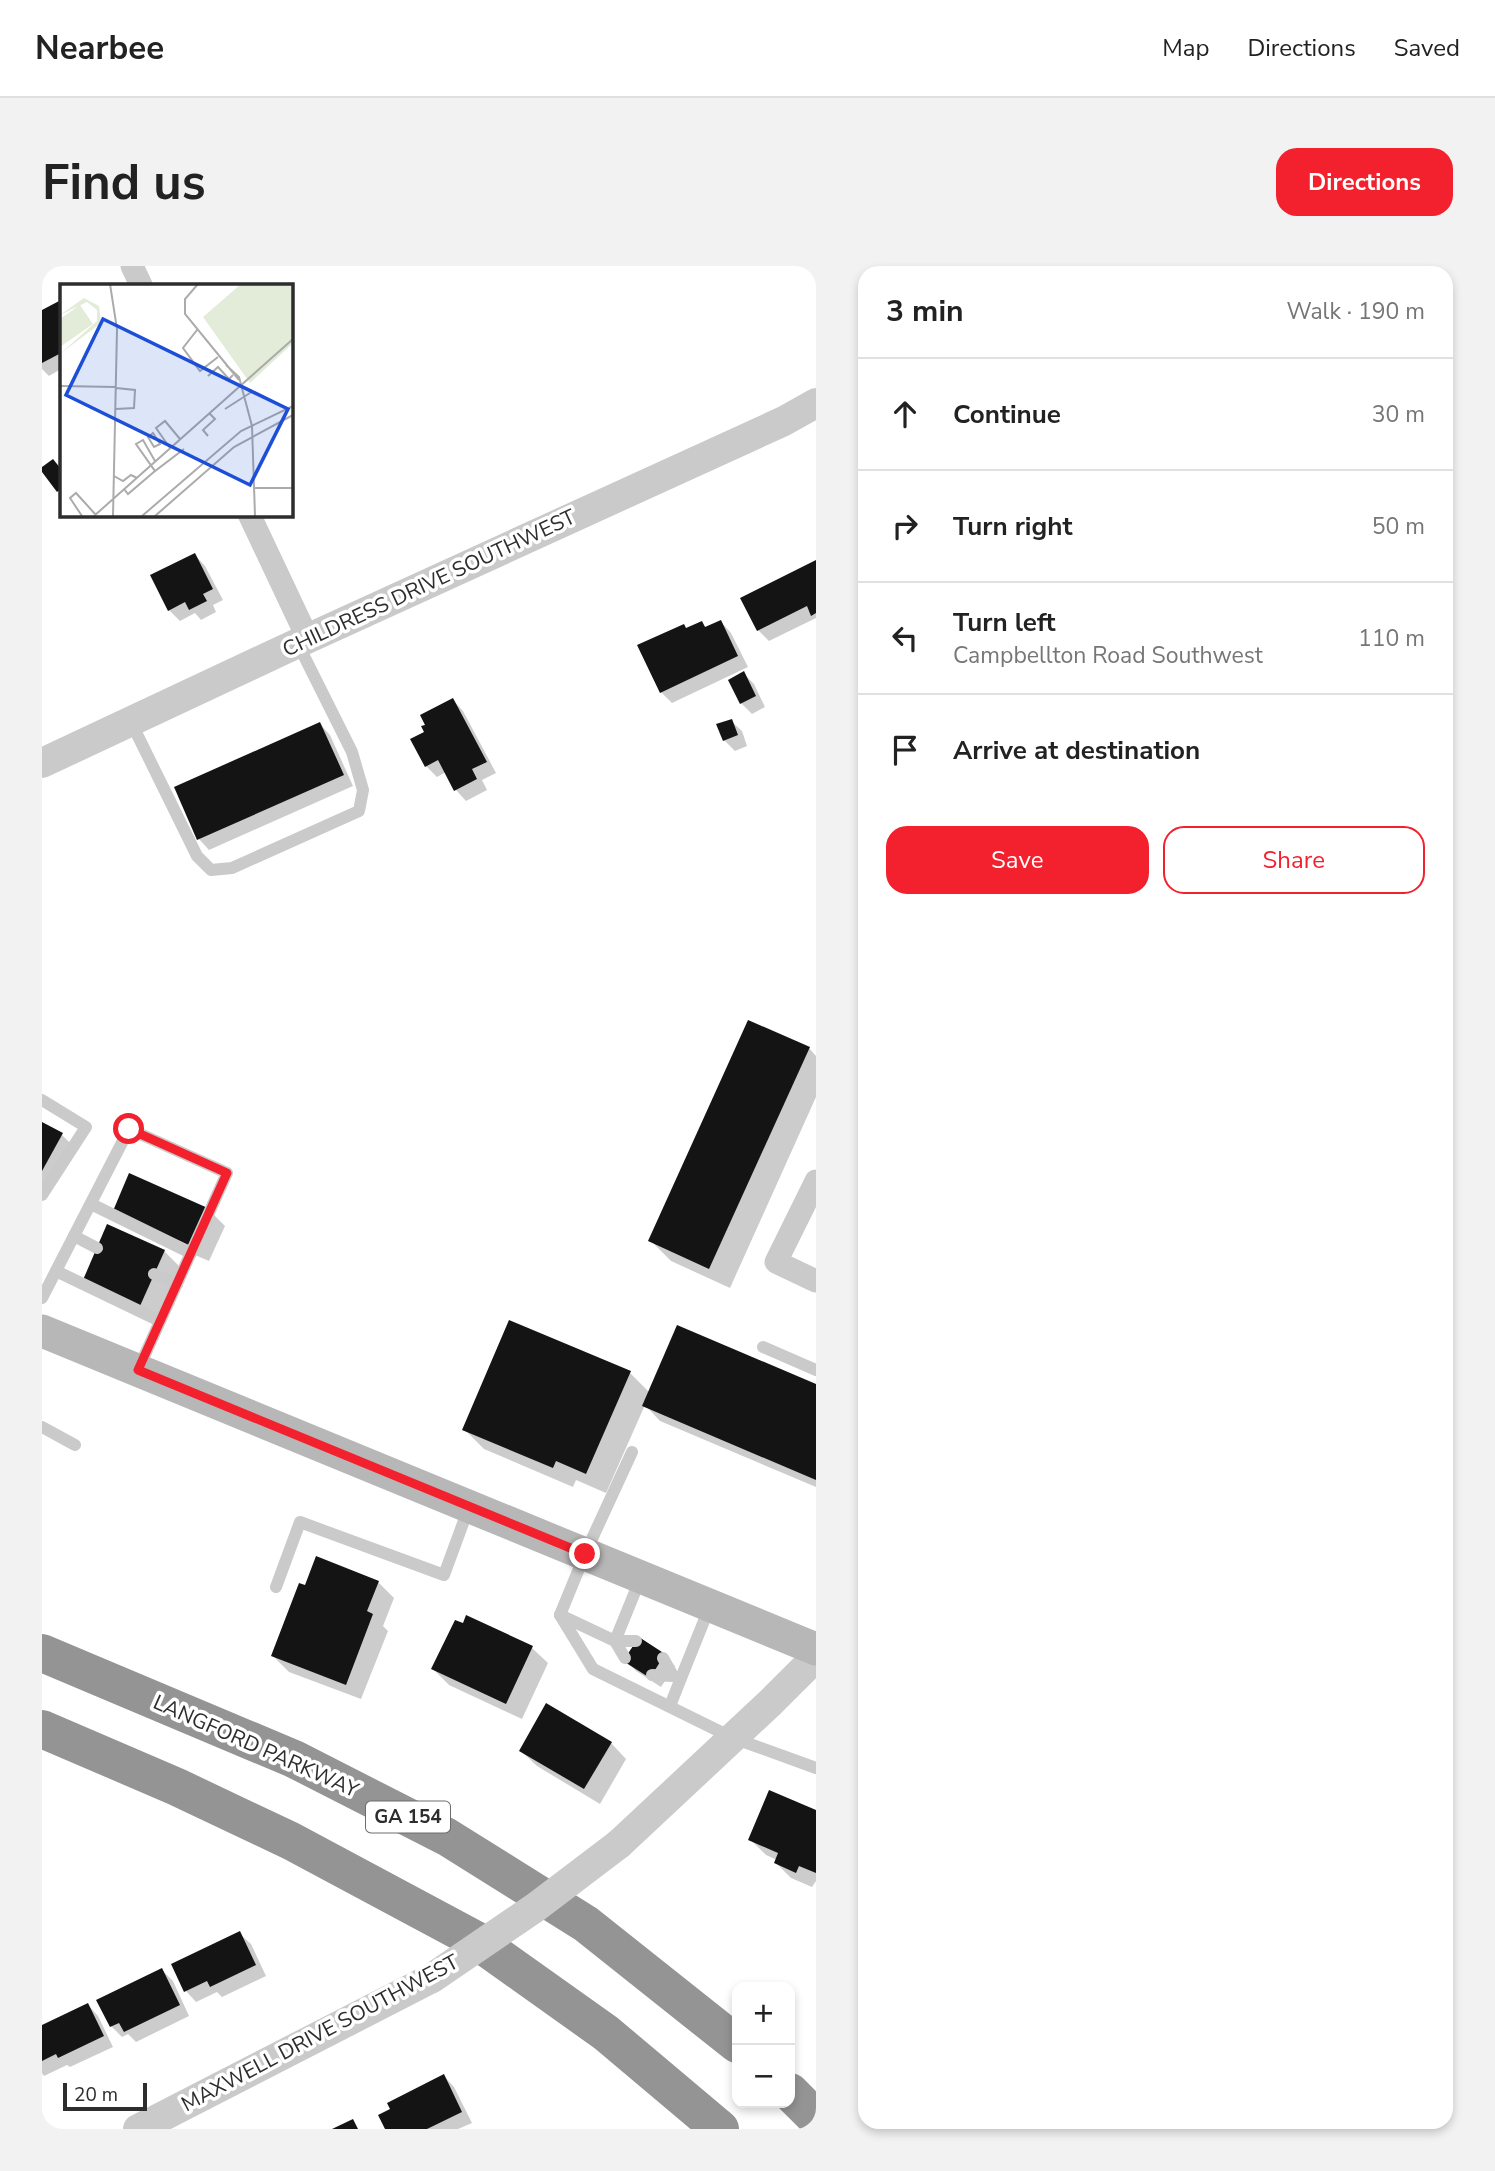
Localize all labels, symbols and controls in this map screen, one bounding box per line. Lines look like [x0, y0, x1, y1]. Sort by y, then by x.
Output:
text: Nearbee [35, 26, 164, 71]
text: Map [1162, 32, 1209, 64]
text: Directions [1247, 32, 1356, 64]
text: Saved [1394, 32, 1460, 64]
button: Directions [1276, 148, 1453, 216]
text: Find us [42, 149, 206, 216]
inset map [60, 284, 292, 516]
text: 3 min [886, 291, 964, 332]
text: Walk · 190 m [1286, 296, 1425, 327]
icon: ahead [886, 395, 924, 433]
text: Continue [953, 397, 1061, 432]
text: 30 m [1372, 399, 1425, 430]
street label: CHILDRESS DRIVE SOUTHWEST [278, 502, 580, 663]
icon: right [886, 507, 924, 545]
text: Turn right [953, 509, 1072, 544]
text: 50 m [1372, 511, 1425, 542]
text: Turn left [953, 605, 1056, 640]
icon: left [886, 619, 924, 657]
text: 110 m [1358, 623, 1425, 654]
text: Campbellton Road Southwest [953, 640, 1263, 671]
icon: arrive [886, 731, 924, 769]
text: Arrive at destination [953, 733, 1200, 768]
button: Save [886, 826, 1149, 894]
button: Share [1163, 826, 1425, 894]
route start [113, 1113, 144, 1144]
route end [569, 1538, 600, 1569]
street label: LANGFORD PARKWAY [149, 1688, 363, 1804]
road number: GA 154 [366, 1802, 450, 1833]
street label: MAXWELL DRIVE SOUTHWEST [176, 1948, 464, 2118]
map controls [732, 1982, 795, 2108]
button: + [732, 1982, 795, 2045]
button: − [732, 2045, 795, 2108]
scale bar [63, 2080, 147, 2112]
text: 20 m [74, 2082, 118, 2108]

